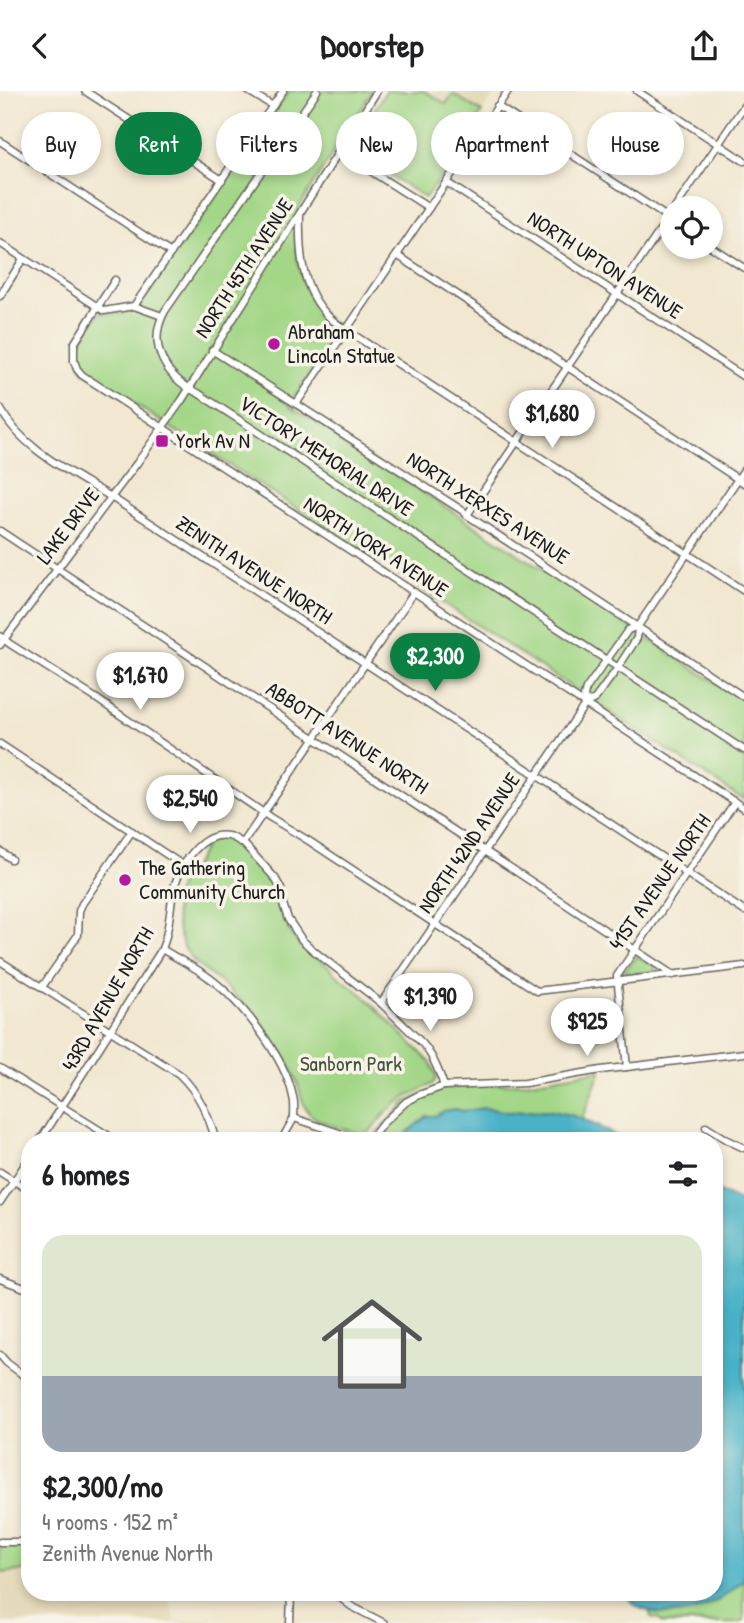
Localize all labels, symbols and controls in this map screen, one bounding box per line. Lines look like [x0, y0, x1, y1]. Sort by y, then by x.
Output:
text: Doorstep [320, 24, 424, 67]
icon: back [21, 27, 59, 65]
icon: share [685, 27, 723, 65]
chip: Buy [21, 112, 101, 175]
chip: Rent [115, 112, 202, 175]
chip: Filters [216, 112, 322, 175]
chip: New [336, 112, 417, 175]
chip: Apartment [431, 112, 573, 175]
chip: House [587, 112, 684, 175]
street label: NORTH 45TH AVENUE [187, 192, 300, 343]
map controls [660, 196, 723, 259]
button: locate [660, 196, 723, 259]
street label: NORTH UPTON AVENUE [522, 204, 688, 326]
place label: Abraham Lincoln Statue [288, 317, 396, 370]
marker: Abraham Lincoln Statue [266, 336, 282, 352]
street label: VICTORY MEMORIAL DRIVE [234, 388, 419, 523]
pin: $1,680 [495, 391, 609, 450]
text: $1,680 [525, 397, 579, 428]
place label: York Av N [176, 426, 250, 455]
marker: York Av N [154, 433, 170, 449]
street label: NORTH XERXES AVENUE [402, 444, 575, 571]
street label: LAKE DRIVE [29, 482, 106, 570]
street label: NORTH YORK AVENUE [299, 489, 454, 604]
street label: ZENITH AVENUE NORTH [171, 508, 338, 631]
pin: $2,300 [378, 633, 492, 693]
text: $2,300 [406, 640, 464, 671]
pin: $1,670 [83, 653, 197, 712]
text: $1,670 [112, 659, 168, 690]
street label: ABBOTT AVENUE NORTH [261, 674, 434, 801]
street label: NORTH 42ND AVENUE [411, 767, 526, 919]
pin: $2,540 [133, 775, 247, 835]
text: $2,540 [162, 782, 218, 813]
street label: 41ST AVENUE NORTH [602, 808, 717, 956]
place label: The Gathering Community Church [139, 853, 285, 906]
marker: The Gathering Community Church [117, 872, 133, 888]
street label: 43RD AVENUE NORTH [55, 921, 161, 1076]
pin: $1,390 [373, 974, 487, 1033]
text: $1,390 [403, 980, 457, 1011]
pin: $925 [546, 999, 628, 1058]
text: $925 [567, 1005, 607, 1036]
park label: Sanborn Park [300, 1049, 402, 1078]
text: 6 homes [42, 1154, 129, 1194]
icon: filters [664, 1155, 702, 1193]
icon: home [309, 1281, 435, 1407]
text: $2,300/mo [42, 1466, 163, 1506]
text: 4 rooms · 152 m² [42, 1506, 178, 1537]
text: Zenith Avenue North [42, 1537, 213, 1568]

